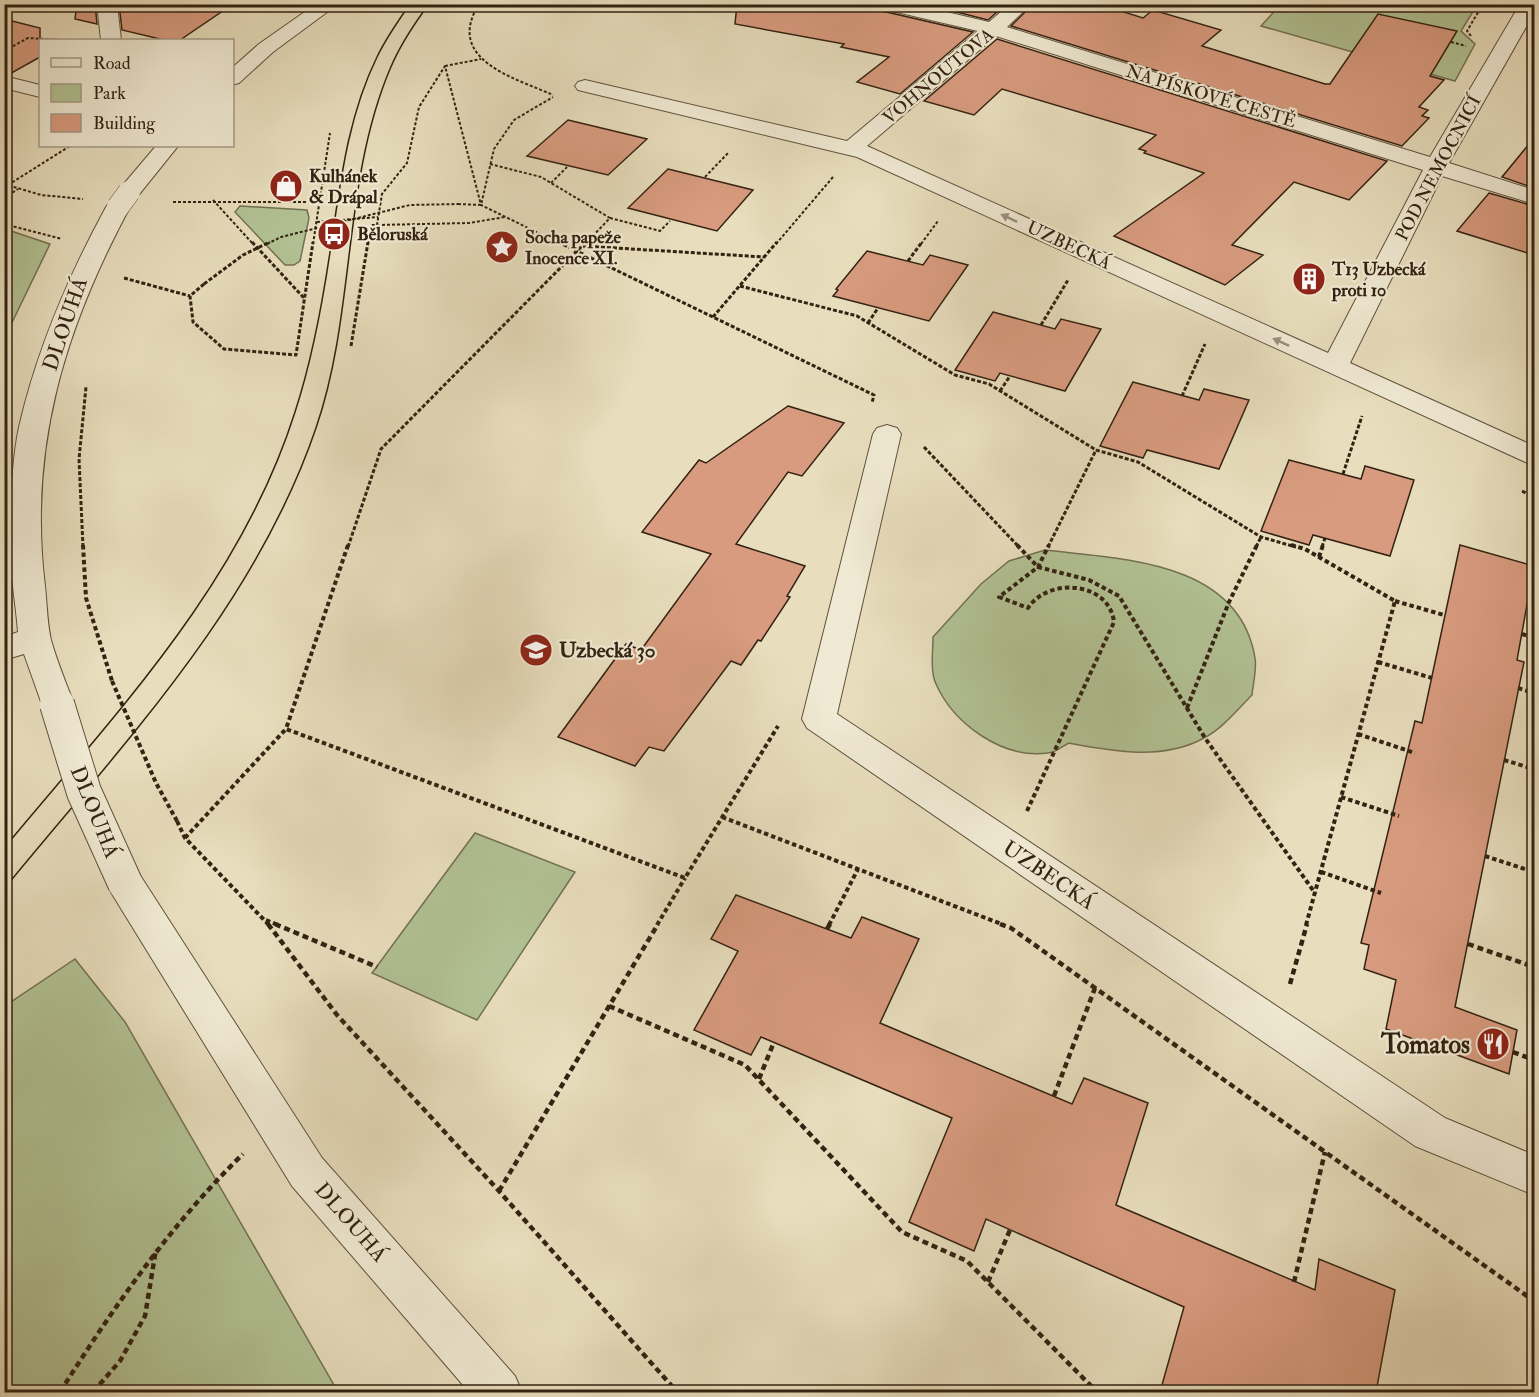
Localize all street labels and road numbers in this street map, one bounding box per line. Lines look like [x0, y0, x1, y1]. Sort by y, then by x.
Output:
street label: VOHNOUTOVA [878, 23, 999, 130]
street label: NA PÍSKOVÉ CESTĚ [1123, 59, 1299, 133]
street label: POD NEMOCNICÍ [1390, 91, 1487, 245]
street label: UZBECKÁ [1023, 216, 1115, 275]
street label: DLOUHÁ [37, 274, 94, 375]
street label: DLOUHÁ [64, 762, 125, 862]
street label: UZBECKÁ [997, 835, 1100, 916]
street label: DLOUHÁ [309, 1177, 393, 1268]

